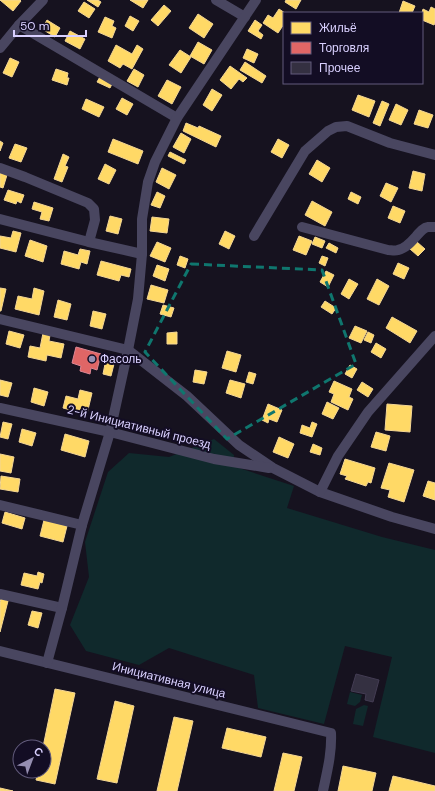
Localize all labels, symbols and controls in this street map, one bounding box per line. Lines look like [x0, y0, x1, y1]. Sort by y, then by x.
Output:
scale bar [14, 12, 86, 38]
legend [283, 12, 423, 84]
text: 50 m [20, 18, 49, 34]
text: Жильё [319, 20, 357, 36]
text: Торговля [319, 40, 369, 56]
text: Прочее [319, 60, 361, 76]
place label: Фасоль [100, 351, 142, 367]
marker: Фасоль [87, 354, 97, 364]
street label: 2-й Инициативный проезд [66, 401, 212, 453]
street label: Инициативная улица [111, 658, 228, 702]
north arrow [12, 739, 52, 779]
text: С [31, 744, 46, 759]

